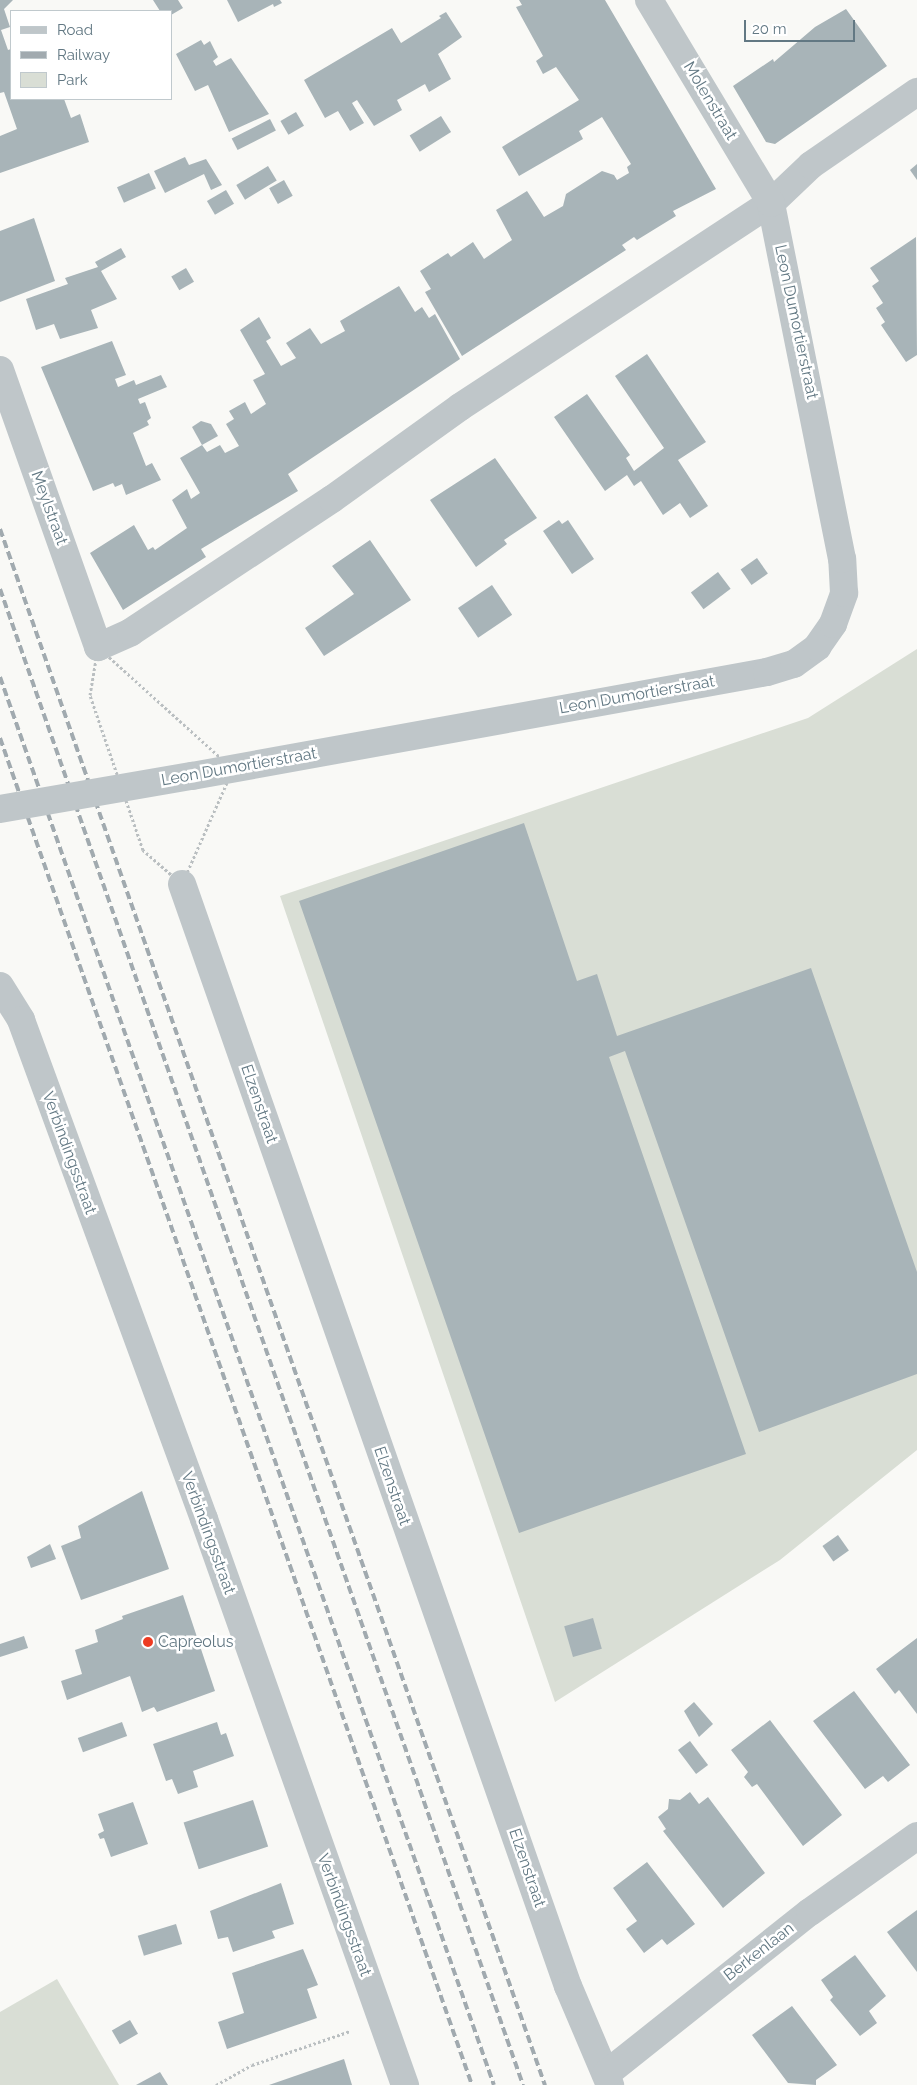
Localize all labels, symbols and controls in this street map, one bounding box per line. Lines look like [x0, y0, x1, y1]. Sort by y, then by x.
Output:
legend [10, 10, 172, 100]
scale bar [747, 10, 858, 42]
text: 20 m [752, 20, 787, 38]
text: Road [57, 21, 93, 39]
text: Railway [57, 46, 110, 64]
street label: Molenstraat [679, 58, 741, 144]
text: Park [57, 71, 88, 89]
street label: Leon Dumortierstraat [770, 243, 822, 401]
street label: Meylstraat [27, 468, 71, 548]
street label: Leon Dumortierstraat [558, 672, 716, 718]
street label: Leon Dumortierstraat [160, 744, 318, 790]
street label: Elzenstraat [237, 1062, 281, 1146]
street label: Verbindingsstraat [38, 1089, 100, 1217]
street label: Elzenstraat [370, 1444, 414, 1528]
street label: Verbindingsstraat [177, 1469, 239, 1597]
place label: Capreolus [158, 1632, 233, 1652]
marker: Capreolus [142, 1636, 154, 1648]
street label: Elzenstraat [505, 1826, 549, 1910]
street label: Verbindingsstraat [313, 1851, 375, 1979]
street label: Berkenlaan [720, 1919, 798, 1985]

